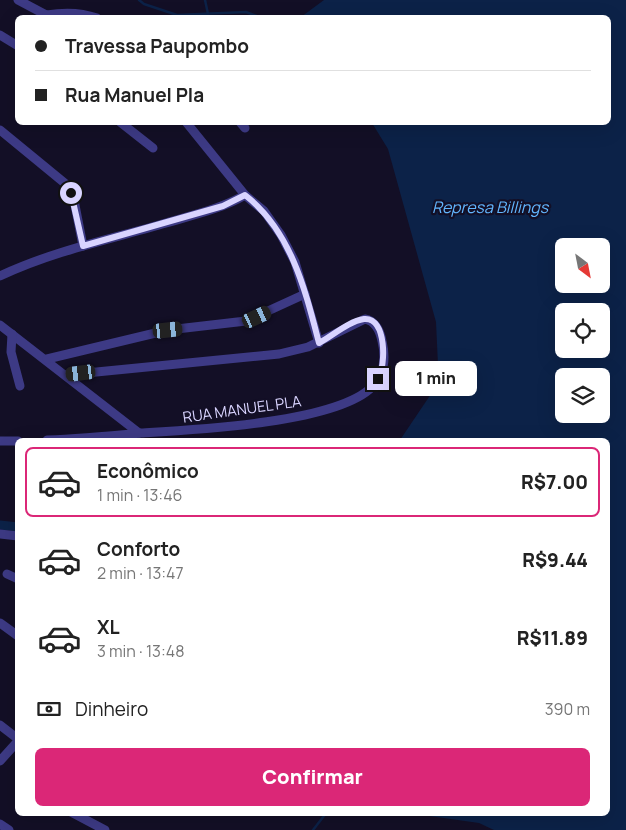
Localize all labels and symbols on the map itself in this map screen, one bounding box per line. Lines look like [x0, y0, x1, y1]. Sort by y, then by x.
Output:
route start [60, 182, 82, 204]
water label: Represa Billings [432, 196, 550, 218]
north arrow [555, 238, 610, 292]
car [240, 304, 273, 330]
car [152, 321, 183, 339]
callout: 1 min [396, 362, 478, 396]
car [65, 364, 96, 382]
route end [367, 368, 389, 390]
street label: RUA MANUEL PLA [181, 390, 303, 428]

